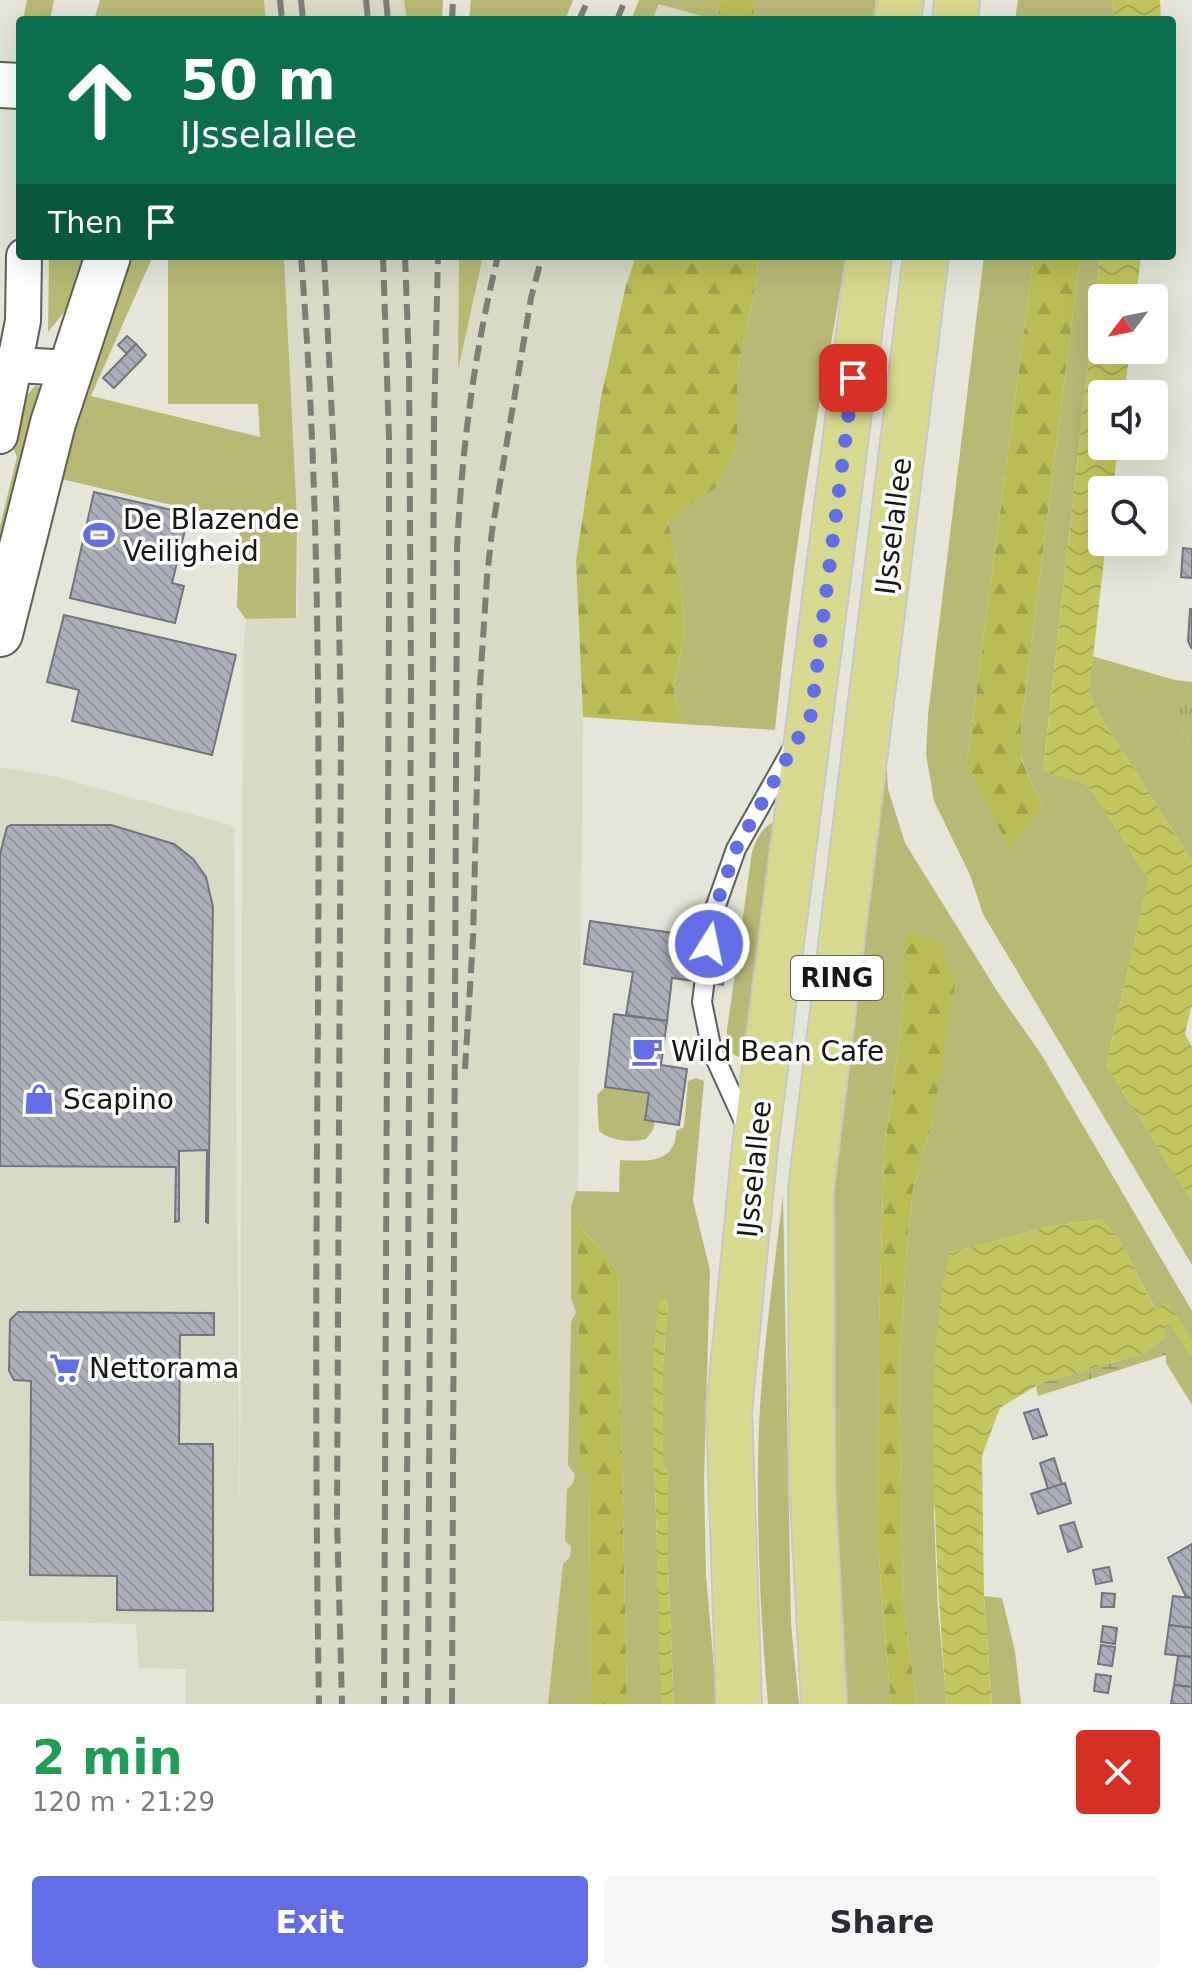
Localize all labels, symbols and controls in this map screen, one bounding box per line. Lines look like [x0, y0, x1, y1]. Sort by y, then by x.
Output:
text: 50 m [180, 47, 336, 112]
icon: ahead [48, 48, 152, 152]
text: IJsselallee [180, 114, 357, 155]
icon: arrive [139, 200, 183, 244]
text: Then [48, 205, 123, 240]
north arrow [1088, 284, 1168, 364]
map controls [1088, 284, 1168, 556]
pin [819, 344, 887, 412]
icon: arrive [831, 356, 875, 400]
button: sound [1088, 380, 1168, 460]
street label: IJsselallee [869, 456, 918, 596]
button: search [1088, 476, 1168, 556]
place label: De Blazende Veiligheid [123, 503, 300, 568]
sports icon: De Blazende Veiligheid [82, 518, 116, 552]
position arrow [667, 902, 751, 986]
road number: RING [791, 956, 883, 1000]
cafe icon: Wild Bean Cafe [630, 1034, 664, 1068]
place label: Wild Bean Cafe [671, 1035, 884, 1068]
shop icon: Scapino [22, 1082, 56, 1116]
place label: Scapino [63, 1083, 174, 1116]
street label: IJsselallee [731, 1099, 778, 1239]
supermarket icon: Nettorama [48, 1351, 82, 1385]
place label: Nettorama [89, 1352, 239, 1385]
text: 2 min [32, 1729, 183, 1785]
button: close [1076, 1730, 1160, 1814]
text: 120 m · 21:29 [32, 1787, 215, 1817]
button: Exit [32, 1876, 588, 1968]
button: Share [604, 1876, 1160, 1968]

